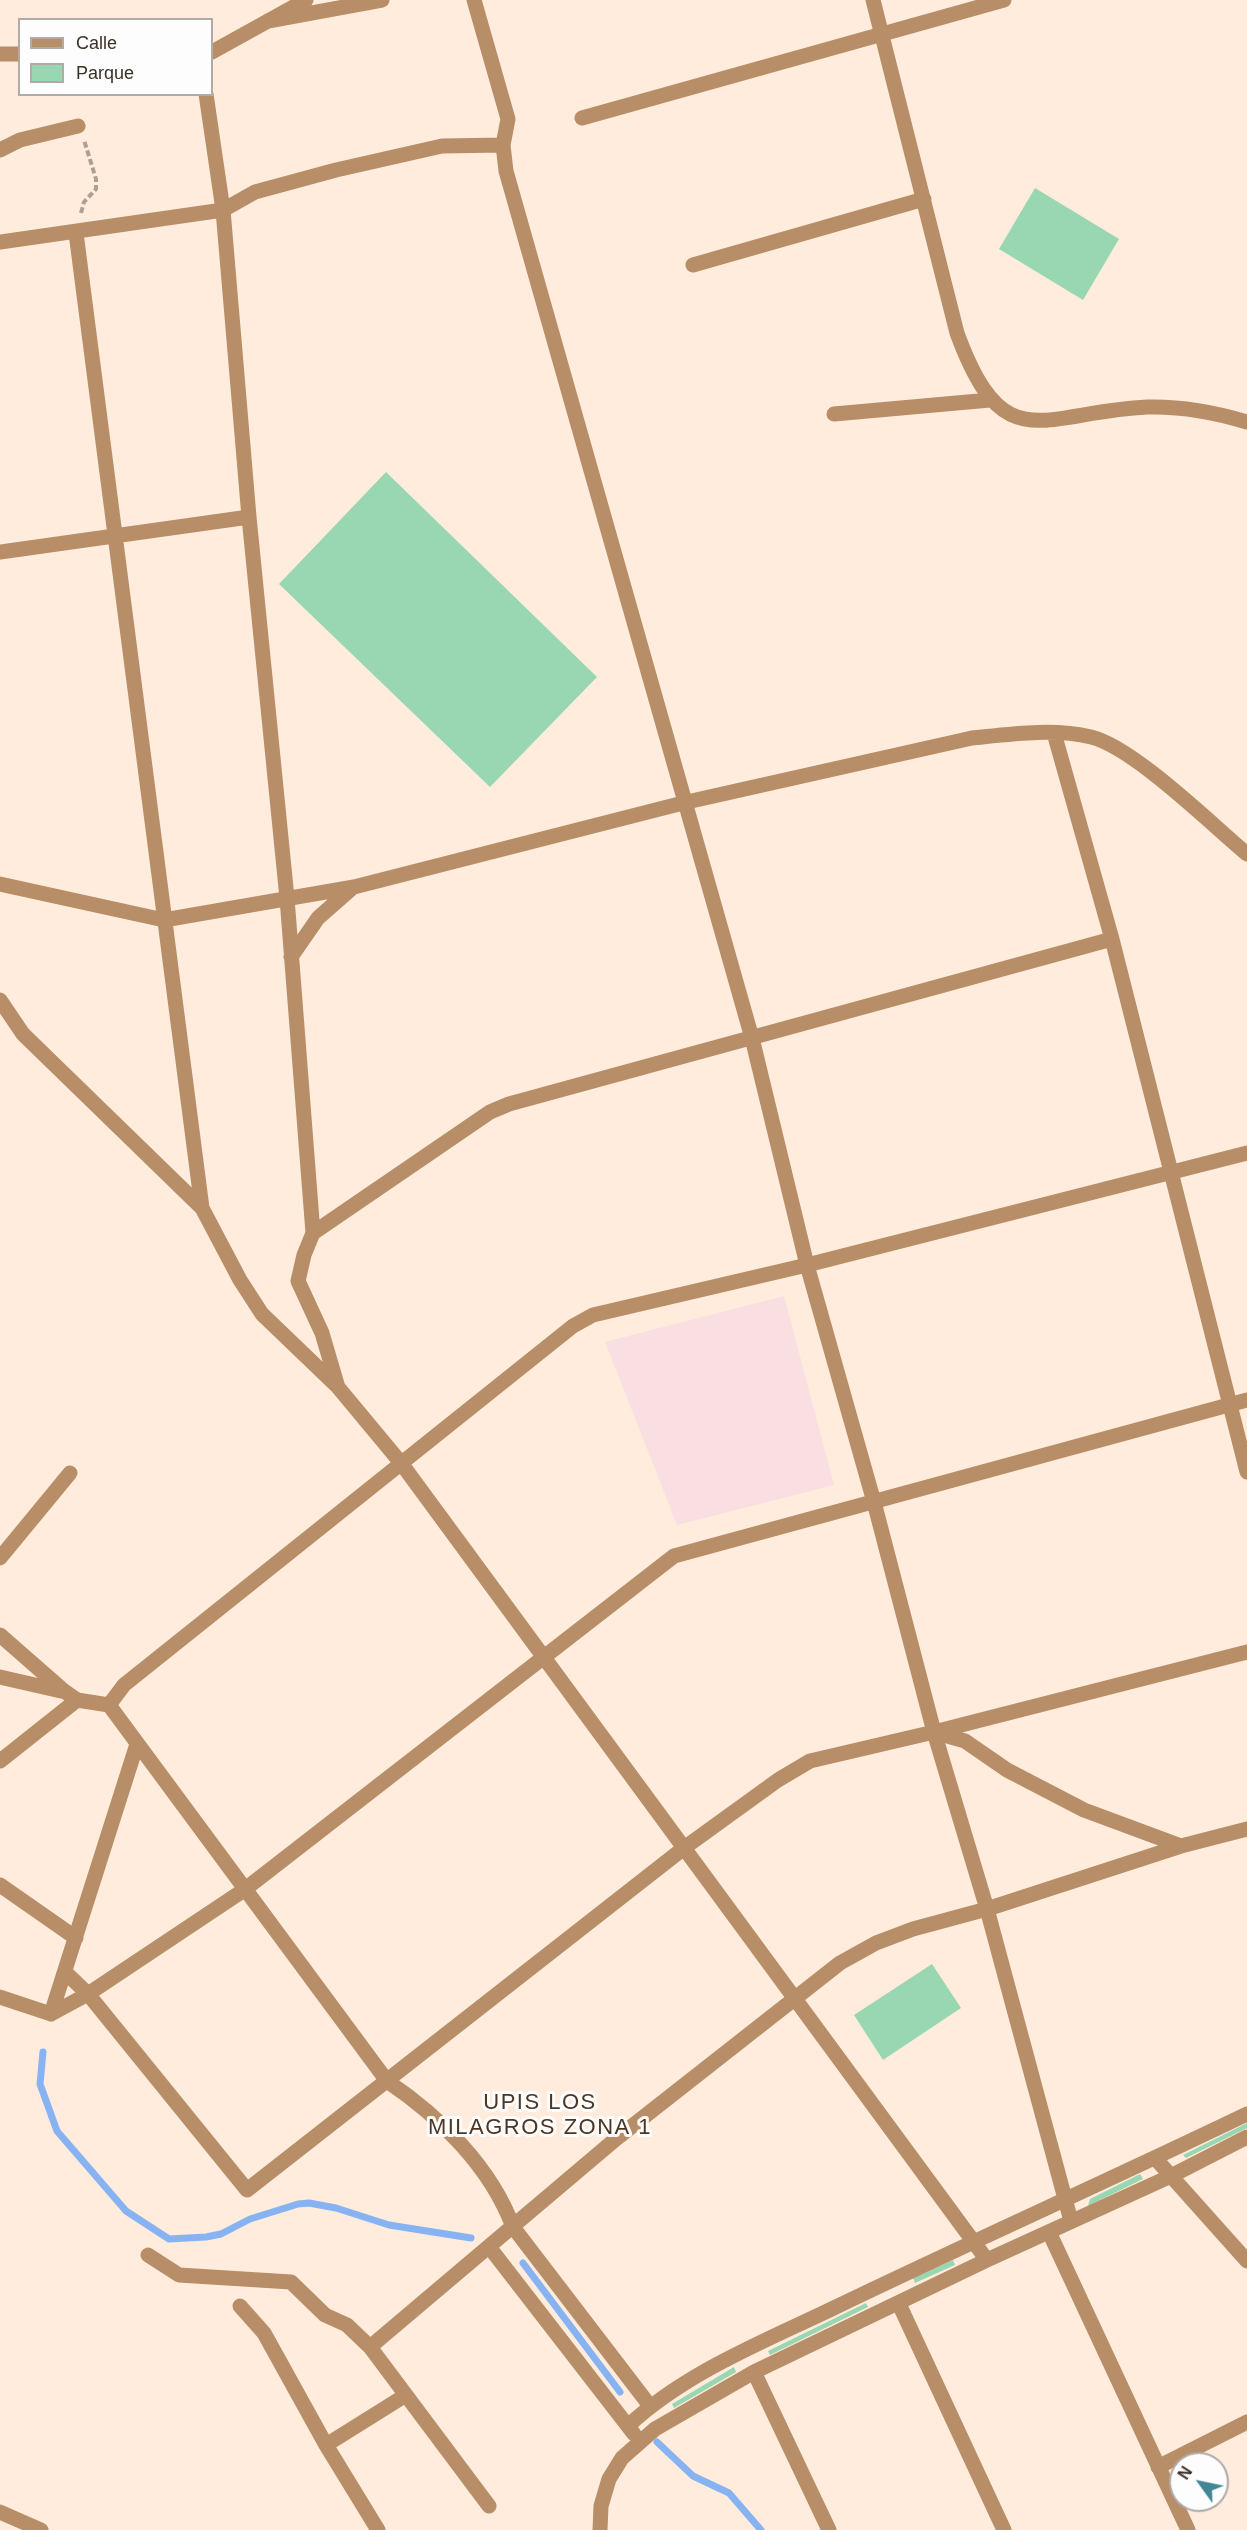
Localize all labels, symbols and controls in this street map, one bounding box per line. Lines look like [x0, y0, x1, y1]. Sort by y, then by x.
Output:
legend [18, 18, 213, 96]
text: Calle [76, 33, 117, 53]
text: Parque [76, 63, 134, 83]
district label: UPIS LOS MILAGROS ZONA 1 [428, 2090, 652, 2142]
north arrow [1169, 2452, 1229, 2512]
text: N [1175, 2464, 1195, 2482]

